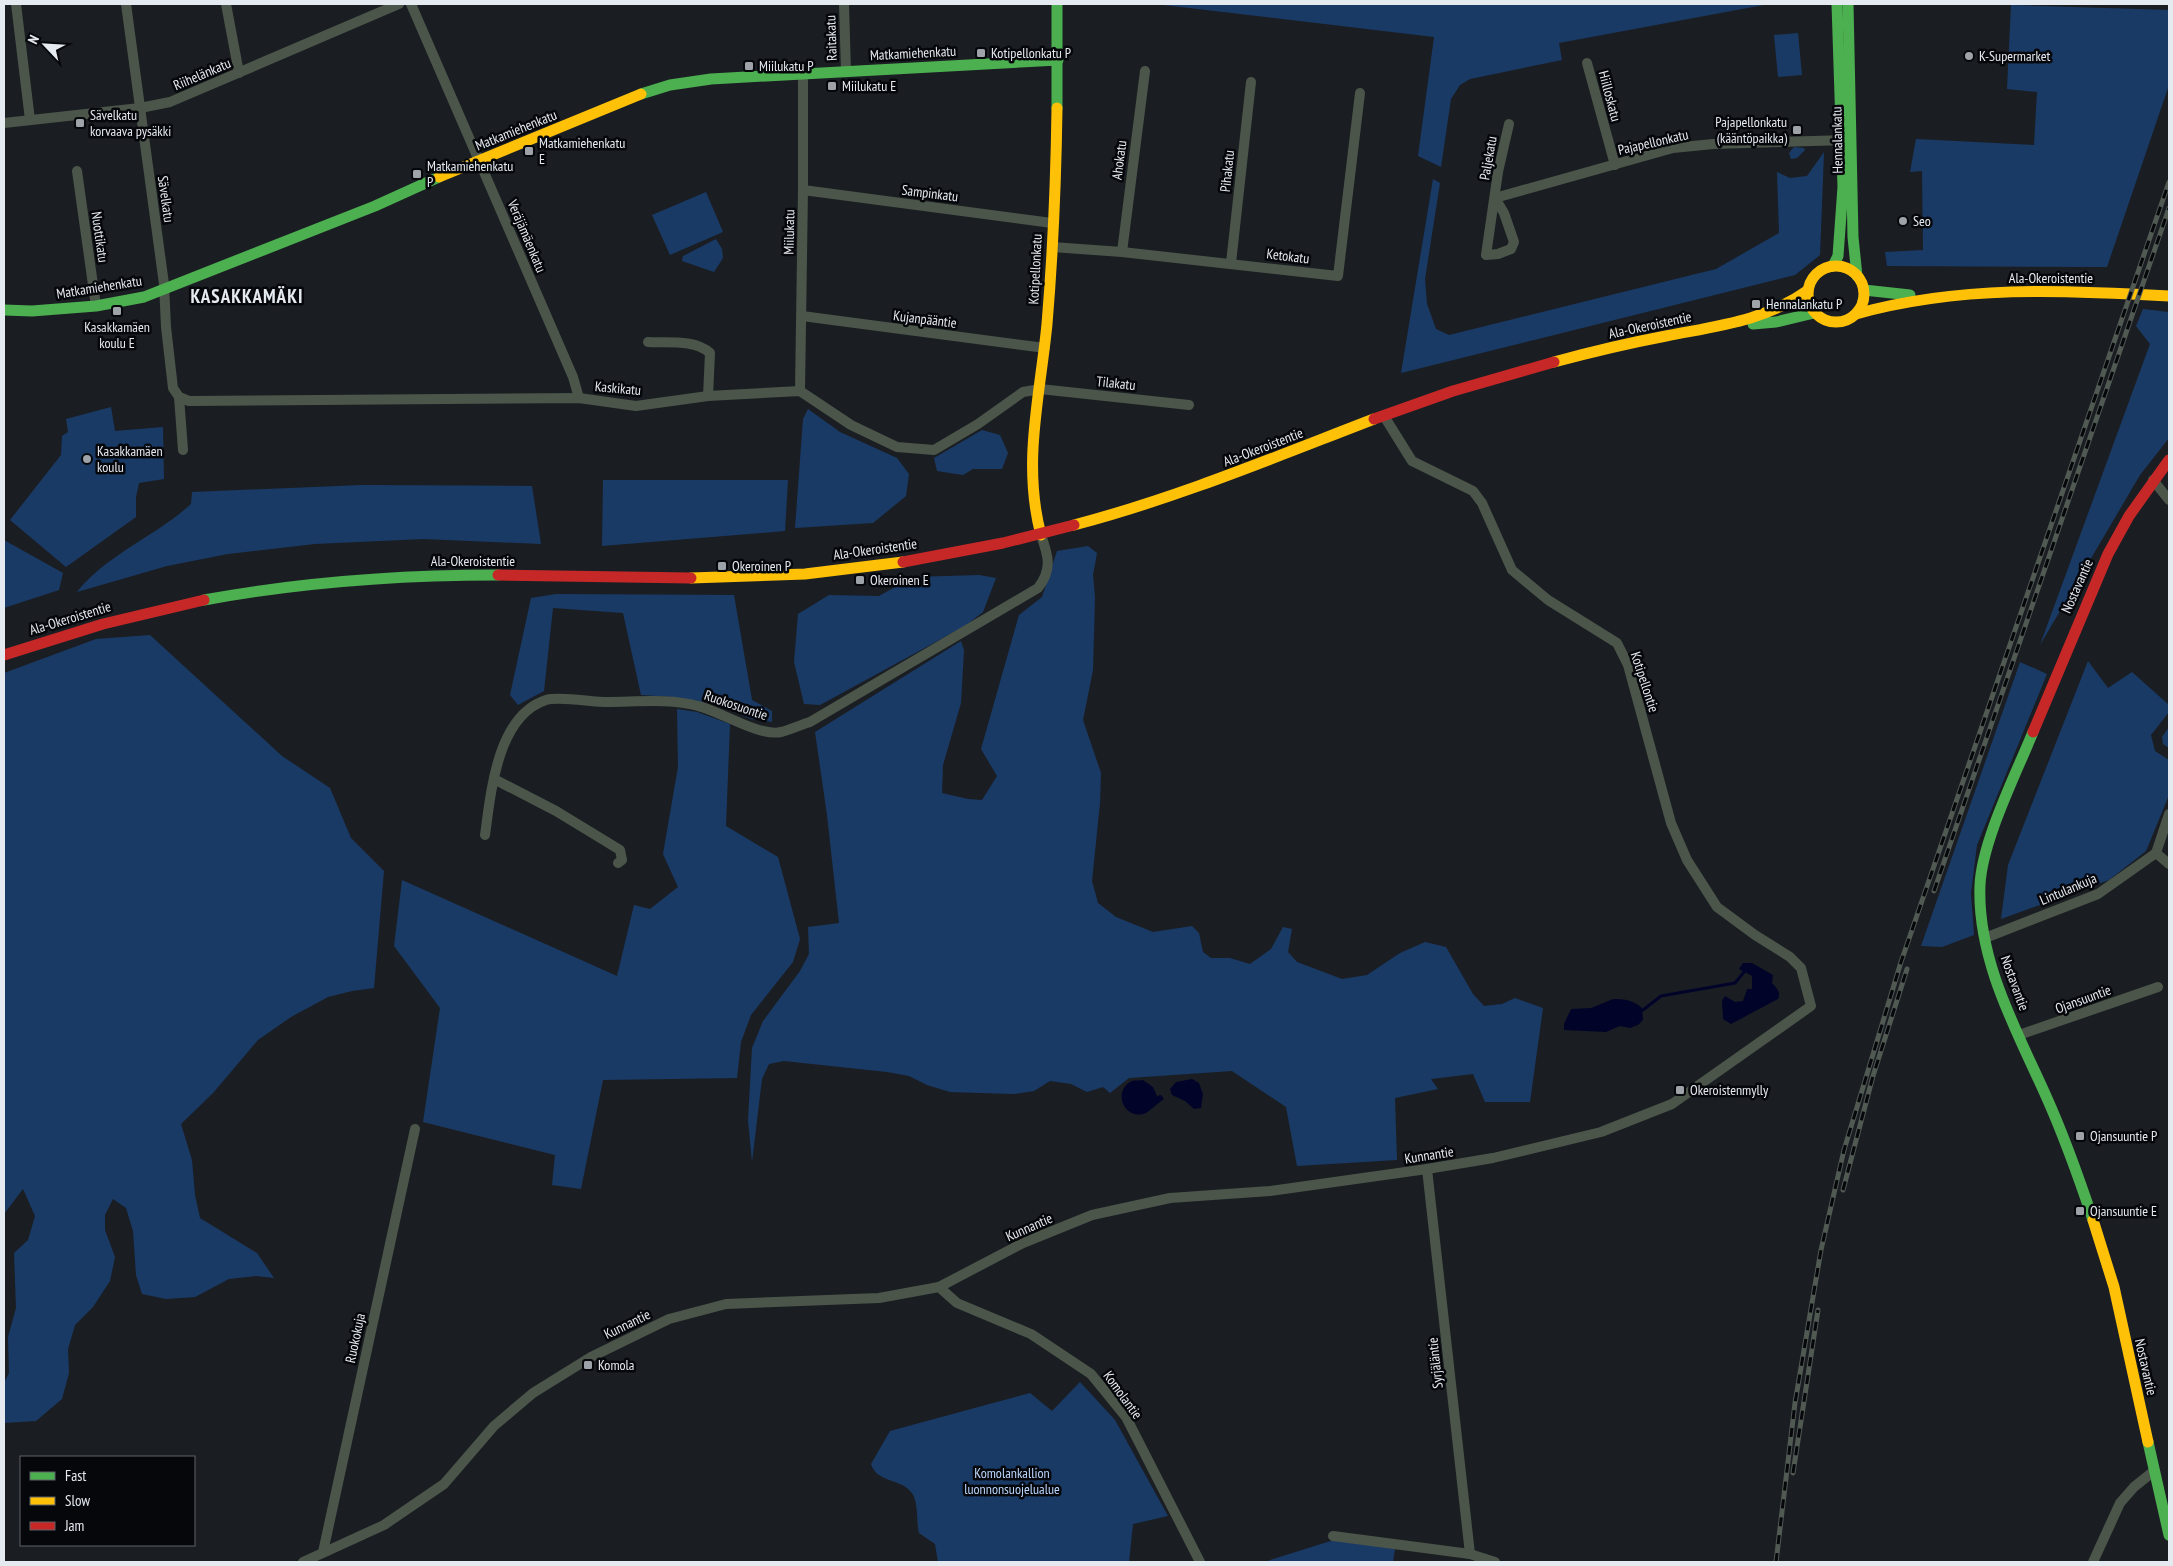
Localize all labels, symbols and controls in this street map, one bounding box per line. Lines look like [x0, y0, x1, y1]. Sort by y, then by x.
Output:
street label: Raitakatu [821, 15, 841, 61]
north arrow [20, 20, 70, 70]
text: N [23, 32, 43, 47]
street label: Matkamiehenkatu [869, 42, 957, 64]
place label: Kotipellonkatu P [991, 44, 1071, 62]
marker: Kotipellonkatu P [975, 47, 987, 59]
place label: K-Supermarket [1979, 47, 2050, 65]
marker: K-Supermarket [1963, 50, 1975, 62]
street label: Riihelänkatu [171, 54, 233, 94]
place label: Miilukatu P [759, 57, 814, 75]
marker: Miilukatu P [743, 60, 755, 72]
street label: Hiilloskatu [1595, 69, 1625, 123]
place label: Miilukatu E [842, 77, 896, 95]
marker: Miilukatu E [826, 80, 838, 92]
street label: Matkamiehenkatu [473, 105, 559, 155]
place label: Sävelkatu korvaava pysäkki [90, 106, 171, 140]
street label: Hennalankatu [1827, 106, 1847, 174]
place label: Pajapellonkatu (kääntöpaikka) [1715, 113, 1788, 147]
marker: Sävelkatu korvaava pysäkki [74, 117, 86, 129]
marker: Pajapellonkatu (kääntöpaikka) [1791, 124, 1803, 136]
street label: Pajapellonkatu [1616, 125, 1690, 159]
place label: Matkamiehenkatu E [539, 134, 625, 168]
street label: Paljekatu [1475, 134, 1501, 182]
street label: Ahokatu [1108, 139, 1130, 181]
marker: Matkamiehenkatu E [523, 145, 535, 157]
street label: Pihakatu [1216, 149, 1238, 193]
place label: Matkamiehenkatu P [427, 157, 513, 191]
marker: Matkamiehenkatu P [411, 168, 423, 180]
street label: Sävelkatu [154, 174, 178, 224]
street label: Sampinkatu [901, 181, 959, 205]
street label: Veräjämäenkatu [503, 196, 550, 275]
street label: Miilukatu [780, 209, 798, 255]
street label: Nuottikatu [88, 210, 112, 264]
place label: Seo [1913, 212, 1931, 230]
marker: Seo [1897, 215, 1909, 227]
street label: Kotipellonkatu [1024, 233, 1046, 305]
street label: Ketokatu [1266, 244, 1310, 268]
street label: Ala-Okeroistentie [2009, 269, 2093, 287]
street label: Matkamiehenkatu [55, 271, 143, 303]
district label: KASAKKAMÄKI [190, 284, 304, 308]
place label: Hennalankatu P [1766, 295, 1842, 313]
marker: Hennalankatu P [1750, 298, 1762, 310]
marker: Kasakkamäen koulu E [111, 305, 123, 317]
street label: Kujanpääntie [892, 306, 958, 332]
street label: Ala-Okeroistentie [1607, 307, 1693, 343]
place label: Kasakkamäen koulu E [84, 318, 150, 352]
street label: Tilakatu [1096, 372, 1136, 394]
street label: Kaskikatu [594, 377, 642, 399]
street label: Ala-Okeroistentie [1220, 423, 1306, 471]
place label: Kasakkamäen koulu [97, 442, 163, 476]
marker: Kasakkamäen koulu [81, 453, 93, 465]
street label: Ala-Okeroistentie [832, 534, 918, 564]
street label: Ala-Okeroistentie [431, 552, 515, 570]
street label: Nostavantie [2057, 556, 2097, 616]
place label: Okeroinen P [732, 557, 791, 575]
marker: Okeroinen P [716, 560, 728, 572]
place label: Okeroinen E [870, 571, 929, 589]
marker: Okeroinen E [854, 574, 866, 586]
street label: Ala-Okeroistentie [27, 597, 113, 639]
street label: Kotipellontie [1627, 649, 1663, 715]
street label: Ruokosuontie [702, 686, 770, 724]
street label: Lintulankuja [2037, 869, 2099, 909]
street label: Nostavantie [1997, 953, 2033, 1013]
street label: Ojansuuntie [2053, 981, 2114, 1017]
place label: Okeroistenmylly [1690, 1081, 1769, 1099]
marker: Okeroistenmylly [1674, 1084, 1686, 1096]
place label: Ojansuuntie P [2090, 1127, 2157, 1145]
marker: Ojansuuntie P [2074, 1130, 2086, 1142]
street label: Kunnantie [1403, 1142, 1455, 1168]
place label: Ojansuuntie E [2090, 1202, 2157, 1220]
marker: Ojansuuntie E [2074, 1205, 2086, 1217]
street label: Kunnantie [1003, 1209, 1055, 1245]
street label: Kunnantie [601, 1305, 653, 1343]
street label: Ruokokuja [341, 1312, 369, 1364]
street label: Syrjäläntie [1423, 1336, 1447, 1389]
street label: Nostavantie [2131, 1337, 2161, 1397]
place label: Komola [598, 1356, 634, 1374]
marker: Komola [582, 1359, 594, 1371]
street label: Komolantie [1099, 1367, 1147, 1423]
legend [20, 1456, 195, 1546]
park label: Komolankallion luonnonsuojelualue [964, 1464, 1060, 1498]
text: Fast [65, 1466, 86, 1485]
text: Slow [65, 1491, 90, 1510]
text: Jam [64, 1516, 84, 1535]

